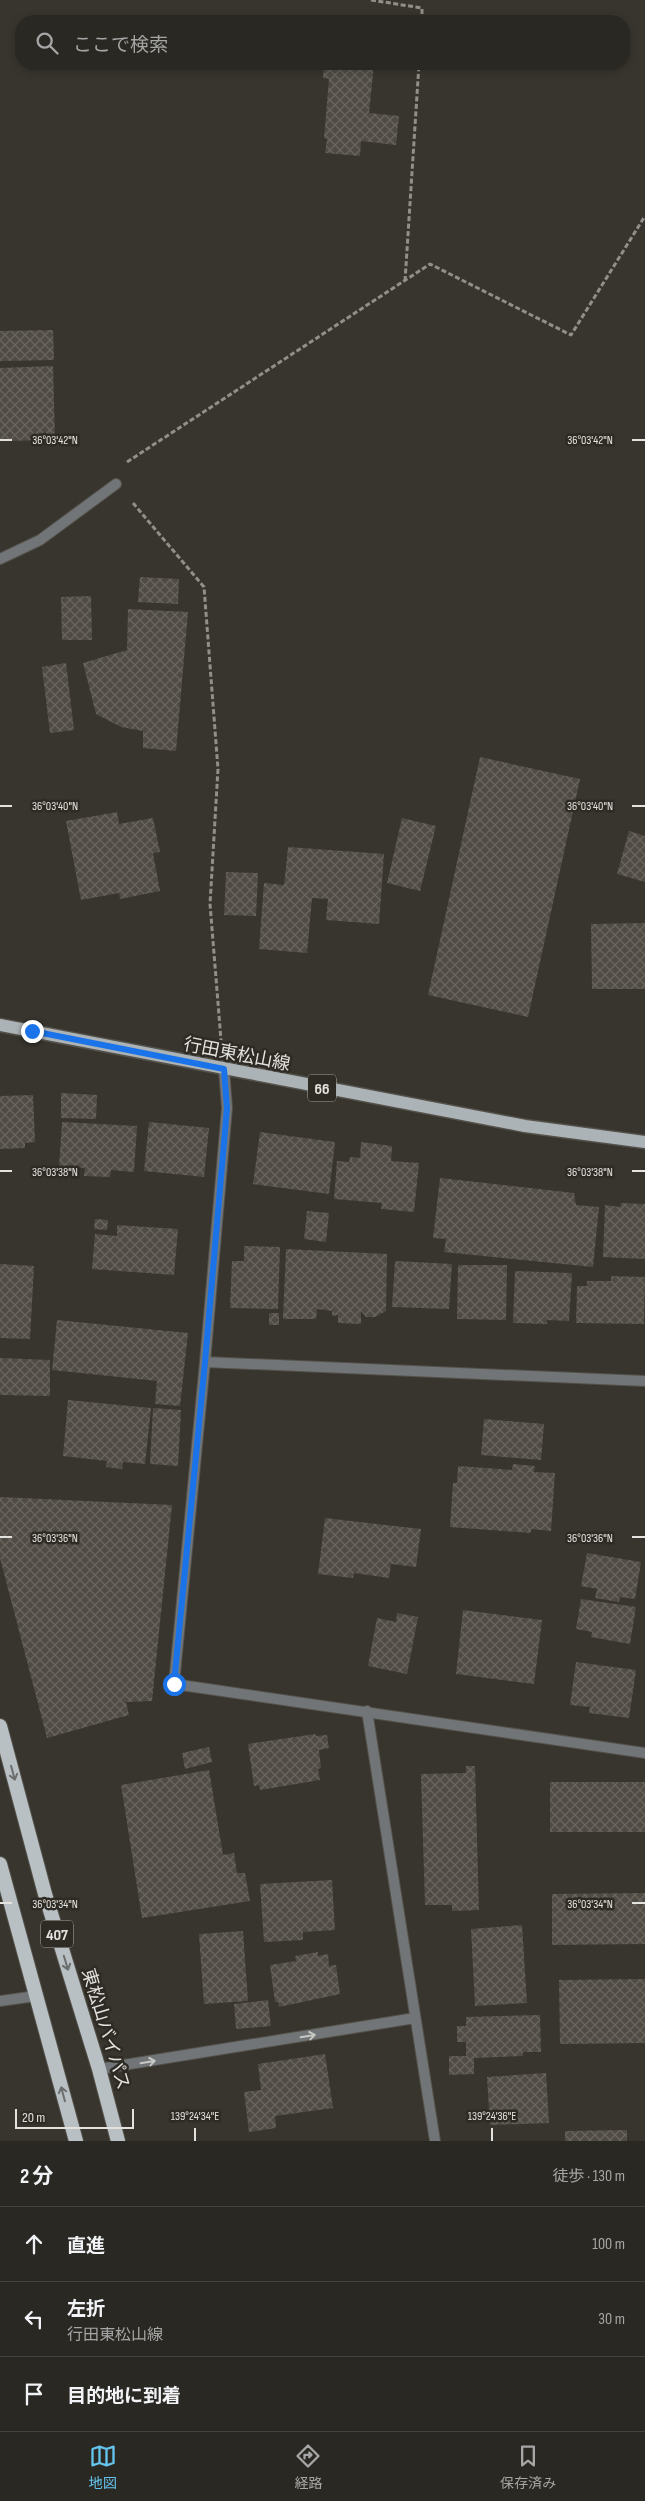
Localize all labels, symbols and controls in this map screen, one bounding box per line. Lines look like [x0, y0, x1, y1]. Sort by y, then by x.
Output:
search box [15, 15, 630, 70]
icon: search [33, 29, 61, 57]
text: ここで検索 [73, 34, 168, 57]
text: 36°03'42"N [32, 433, 78, 448]
text: 36°03'42"N [567, 433, 613, 448]
text: 36°03'40"N [32, 799, 78, 814]
text: 36°03'40"N [567, 799, 613, 814]
route end [21, 1020, 44, 1043]
street label: 行田東松山線 [182, 1034, 292, 1075]
road number: 66 [308, 1074, 336, 1102]
text: 36°03'38"N [32, 1165, 78, 1180]
text: 36°03'38"N [567, 1165, 613, 1180]
text: 36°03'36"N [32, 1531, 78, 1546]
text: 36°03'36"N [567, 1531, 613, 1546]
route start [163, 1673, 186, 1696]
one-way arrow [8, 1765, 18, 1781]
text: 36°03'34"N [32, 1897, 78, 1912]
text: 36°03'34"N [567, 1897, 613, 1912]
road number: 407 [41, 1920, 73, 1948]
one-way arrow [62, 1955, 72, 1971]
street label: 東松山バイパス [77, 1966, 134, 2092]
one-way arrow [300, 2030, 316, 2040]
one-way arrow [139, 2056, 155, 2066]
one-way arrow [58, 2086, 68, 2102]
scale bar [15, 2106, 134, 2129]
text: 20 m [22, 2109, 45, 2126]
text: 139°24'34"E [171, 2109, 219, 2124]
text: 139°24'36"E [468, 2109, 516, 2124]
text: 2 分 [20, 2164, 53, 2189]
text: 徒歩 · 130 m [552, 2167, 625, 2186]
icon: ahead [20, 2230, 48, 2258]
text: 直進 [67, 2235, 105, 2258]
text: 100 m [592, 2235, 625, 2254]
text: 左折 [67, 2298, 105, 2321]
icon: left [20, 2305, 48, 2333]
text: 30 m [598, 2310, 625, 2329]
text: 行田東松山線 [67, 2326, 163, 2345]
icon: arrive [20, 2380, 48, 2408]
text: 目的地に到着 [67, 2385, 181, 2408]
tab: 地図 [89, 2442, 117, 2492]
tab: 経路 [294, 2442, 322, 2492]
tab: 保存済み [500, 2442, 556, 2492]

